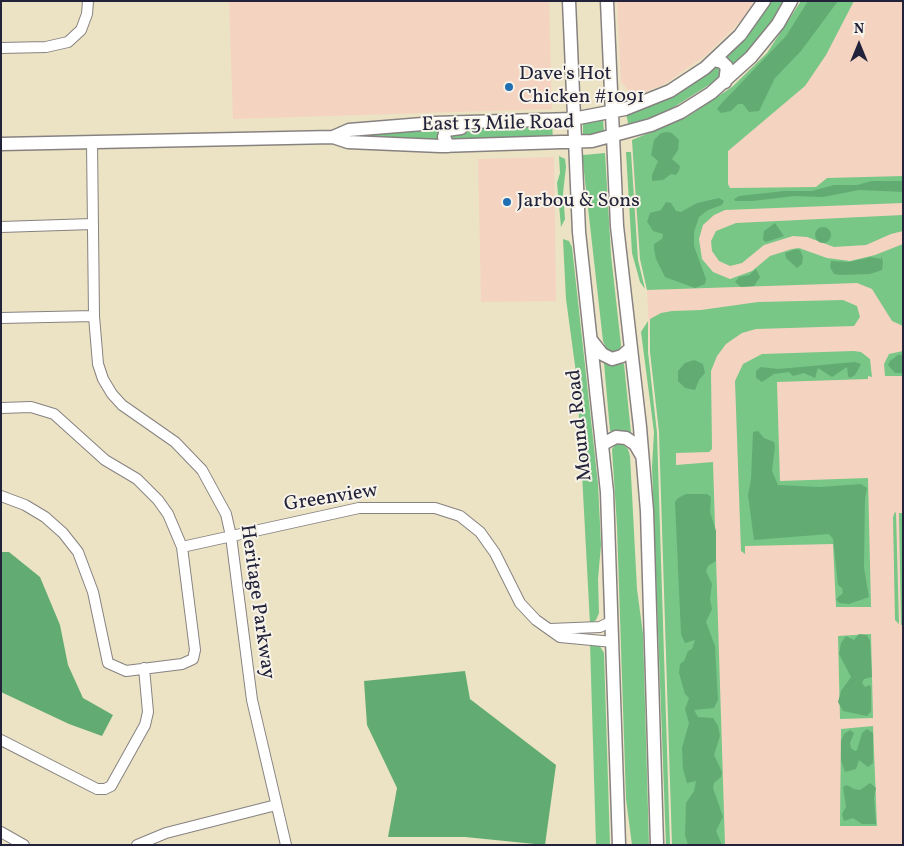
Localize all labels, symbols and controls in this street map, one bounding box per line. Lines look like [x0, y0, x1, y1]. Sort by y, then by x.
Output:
north arrow [834, 20, 884, 70]
text: N [854, 20, 864, 39]
place label: Dave's Hot Chicken #1091 [519, 63, 644, 110]
marker: Dave's Hot Chicken #1091 [503, 81, 515, 93]
street label: East 13 Mile Road [421, 112, 575, 138]
place label: Jarbou & Sons [517, 190, 640, 214]
marker: Jarbou & Sons [501, 196, 513, 208]
street label: Mound Road [563, 368, 599, 482]
street label: Greenview [282, 480, 380, 518]
street label: Heritage Parkway [233, 523, 279, 681]

